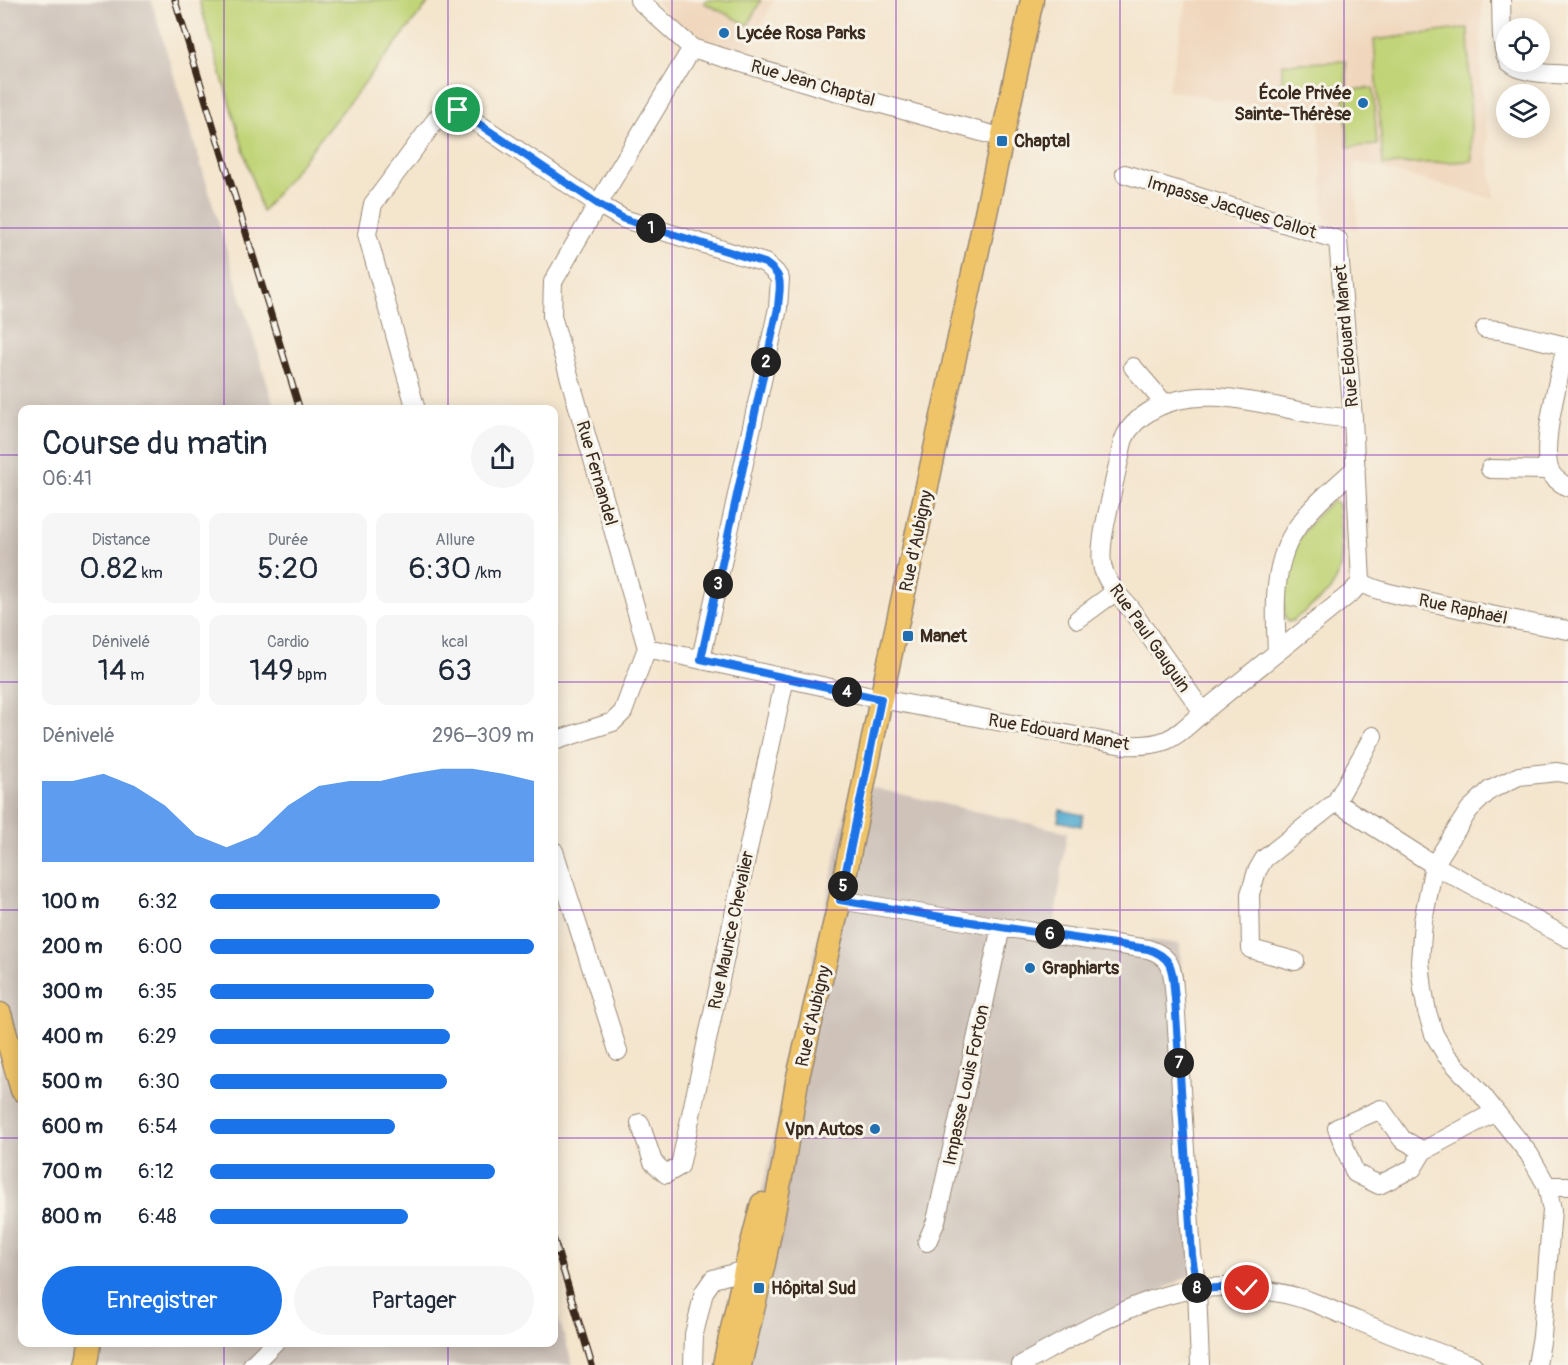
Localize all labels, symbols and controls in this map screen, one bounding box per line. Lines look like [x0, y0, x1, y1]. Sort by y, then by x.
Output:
map controls [1496, 18, 1550, 138]
button: locate [1496, 18, 1550, 72]
place label: Lycée Rosa Parks [736, 22, 866, 45]
marker: Lycée Rosa Parks [717, 26, 731, 40]
street label: Rue Jean Chaptal [748, 55, 878, 112]
place label: École Privée Sainte-Thérèse [1234, 82, 1352, 126]
pin [432, 84, 483, 135]
button: layers [1496, 84, 1550, 138]
icon: arrive [441, 93, 474, 126]
marker: École Privée Sainte-Thérèse [1356, 96, 1370, 110]
place label: Chaptal [1014, 130, 1070, 153]
marker: Chaptal [995, 134, 1009, 148]
street label: Impasse Jacques Callot [1144, 171, 1320, 244]
pin: 1 [636, 213, 666, 243]
text: 1 [648, 218, 654, 238]
street label: Rue Edouard Manet [1329, 263, 1364, 408]
pin: 2 [751, 347, 781, 377]
text: 2 [762, 352, 770, 372]
street label: Rue Fernandel [571, 418, 622, 528]
text: Course du matin [42, 423, 268, 464]
button: share [471, 425, 534, 488]
text: 06:41 [42, 466, 92, 491]
street label: Rue d'Aubigny [895, 488, 939, 594]
text: Distance [92, 530, 150, 550]
text: Durée [268, 530, 308, 550]
text: Allure [435, 530, 475, 550]
text: 0.82 [79, 550, 138, 587]
text: 5:20 [257, 550, 319, 587]
text: 6:30 [409, 550, 471, 587]
text: km [138, 563, 163, 583]
text: /km [471, 563, 501, 583]
pin: 3 [703, 569, 733, 599]
text: 3 [714, 574, 722, 594]
street label: Rue Paul Gauguin [1104, 580, 1195, 697]
street label: Rue Raphaël [1416, 589, 1509, 630]
place label: Manet [920, 625, 968, 648]
marker: Manet [901, 629, 915, 643]
text: Dénivelé [92, 632, 150, 652]
text: Cardio [267, 632, 309, 652]
text: kcal [442, 632, 468, 652]
text: 14 [98, 652, 127, 689]
text: 149 [249, 652, 294, 689]
text: 63 [438, 652, 472, 689]
text: m [127, 665, 144, 685]
text: bpm [294, 665, 327, 685]
pin: 4 [832, 677, 862, 707]
text: 4 [842, 682, 852, 702]
street label: Rue Edouard Manet [986, 709, 1132, 756]
text: Dénivelé [42, 723, 115, 748]
text: 296–309 m [432, 723, 534, 748]
street label: Rue Maurice Chevalier [703, 848, 760, 1011]
pin: 5 [828, 871, 858, 901]
text: 5 [839, 876, 847, 896]
text: 100 m [42, 889, 99, 914]
text: 6:32 [138, 889, 177, 914]
pin: 6 [1035, 919, 1065, 949]
text: 6 [1045, 924, 1055, 944]
text: 200 m [42, 934, 103, 959]
text: 6:00 [138, 934, 182, 959]
place label: Graphiarts [1042, 957, 1120, 980]
marker: Graphiarts [1023, 961, 1037, 975]
street label: Rue d'Aubigny [791, 963, 836, 1069]
text: 300 m [42, 979, 103, 1004]
text: 6:35 [138, 979, 177, 1004]
street label: Impasse Louis Forton [938, 1003, 995, 1168]
text: 400 m [42, 1024, 103, 1049]
text: 6:29 [138, 1024, 176, 1049]
pin: 7 [1164, 1048, 1194, 1078]
text: 7 [1175, 1053, 1183, 1073]
text: 500 m [42, 1069, 102, 1094]
text: 6:30 [138, 1069, 180, 1094]
text: 600 m [42, 1114, 103, 1139]
text: 6:54 [138, 1114, 177, 1139]
place label: Vpn Autos [785, 1118, 864, 1141]
marker: Vpn Autos [868, 1122, 882, 1136]
text: 700 m [42, 1159, 102, 1184]
text: 6:12 [138, 1159, 174, 1184]
text: 800 m [42, 1204, 102, 1229]
text: 6:48 [138, 1204, 177, 1229]
pin [1221, 1262, 1272, 1313]
button: Enregistrer [42, 1266, 282, 1335]
button: Partager [294, 1266, 534, 1335]
icon: check [1230, 1271, 1263, 1304]
pin: 8 [1182, 1273, 1212, 1303]
place label: Hôpital Sud [771, 1277, 856, 1300]
text: 8 [1193, 1278, 1201, 1298]
marker: Hôpital Sud [752, 1281, 766, 1295]

